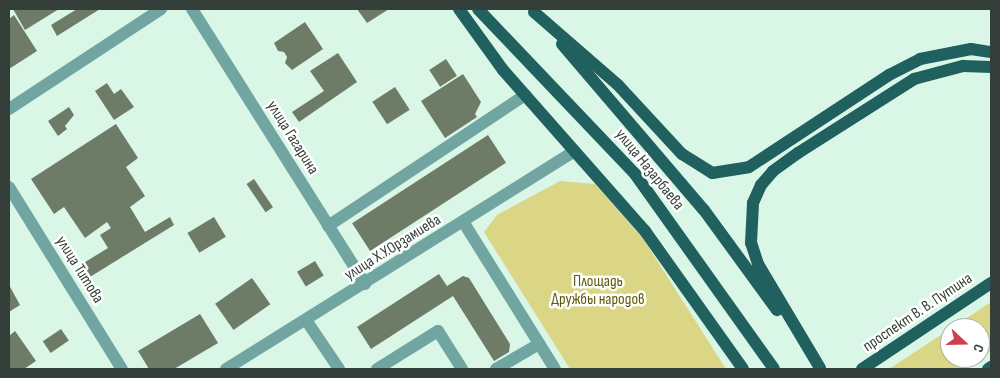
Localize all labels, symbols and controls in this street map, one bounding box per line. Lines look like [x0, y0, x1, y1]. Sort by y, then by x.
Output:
street label: улица Гагарина [262, 98, 322, 178]
street label: улица Назарбаева [611, 126, 687, 214]
street label: улица Х.У.Орзамиева [341, 211, 445, 285]
street label: улица Титова [51, 233, 107, 307]
street label: проспект В. В. Путина [860, 269, 976, 357]
park label: Площадь Дружбы народов [551, 272, 645, 310]
north arrow [940, 318, 990, 368]
text: С [969, 342, 988, 355]

